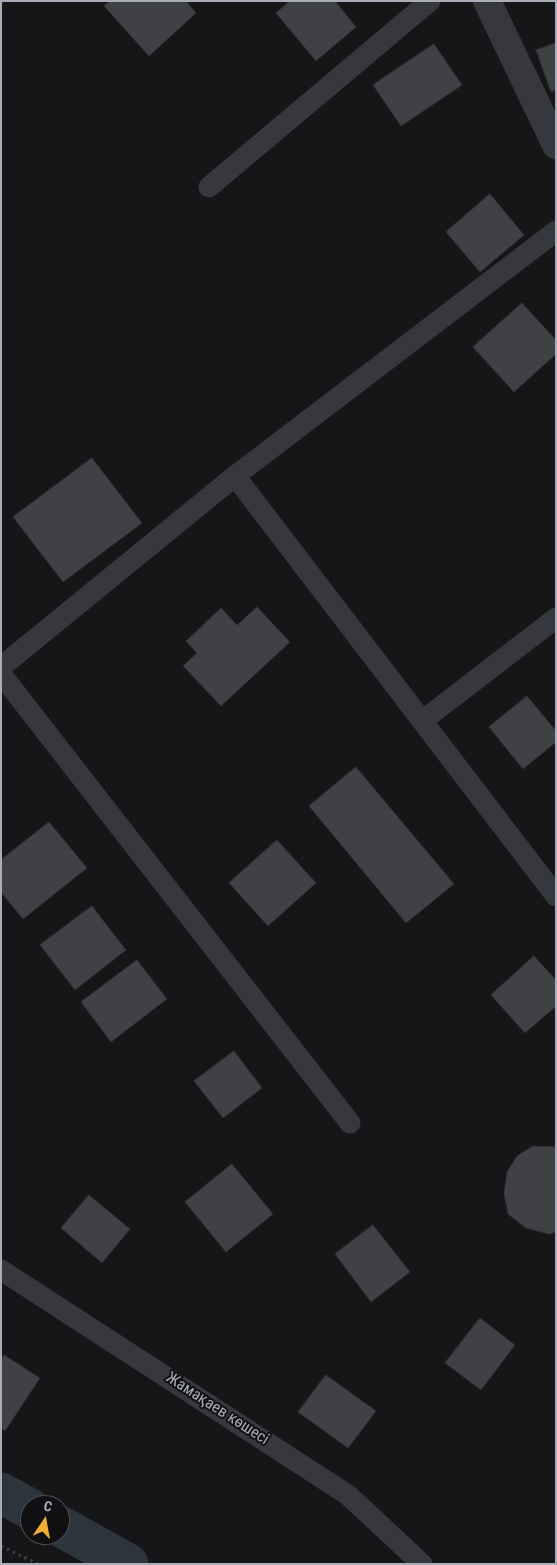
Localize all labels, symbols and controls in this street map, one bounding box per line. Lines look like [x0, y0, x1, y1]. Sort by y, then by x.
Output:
street label: Жамақаев көшесі [162, 1369, 272, 1449]
north arrow [20, 1495, 70, 1545]
text: С [42, 1498, 53, 1515]

